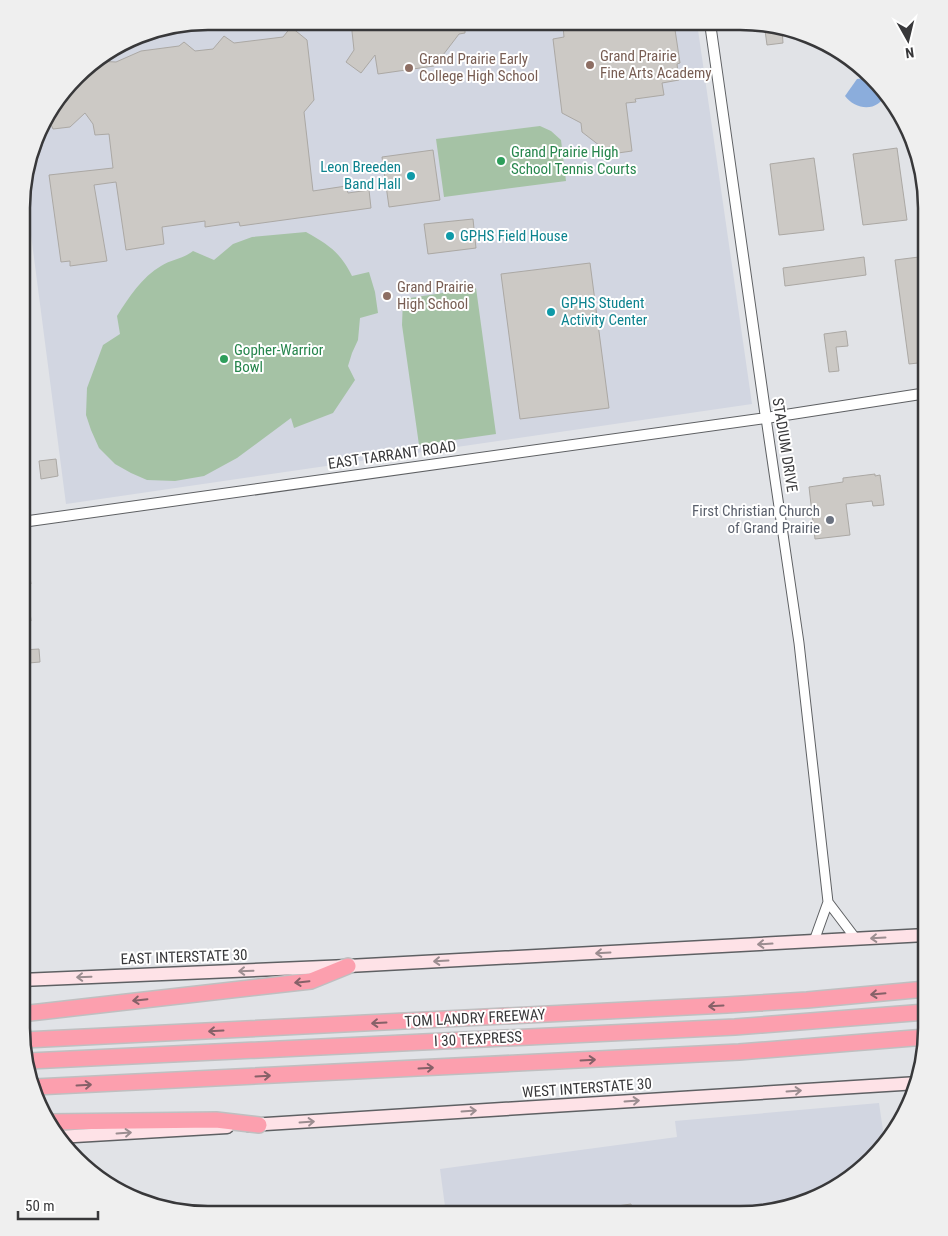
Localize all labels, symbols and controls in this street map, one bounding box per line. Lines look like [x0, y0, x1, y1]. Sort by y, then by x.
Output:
north arrow [883, 15, 933, 65]
text: N [904, 44, 915, 61]
place label: Grand Prairie Fine Arts Academy [600, 47, 711, 82]
place label: Grand Prairie Early College High School [419, 50, 538, 85]
marker: Grand Prairie Fine Arts Academy [584, 59, 596, 71]
marker: Grand Prairie Early College High School [403, 62, 415, 74]
place label: Grand Prairie High School Tennis Courts [511, 143, 637, 178]
marker: Grand Prairie High School Tennis Courts [495, 155, 507, 167]
place label: Leon Breeden Band Hall [320, 158, 401, 193]
marker: Leon Breeden Band Hall [405, 170, 417, 182]
place label: GPHS Field House [460, 227, 568, 245]
marker: GPHS Field House [444, 230, 456, 242]
place label: Grand Prairie High School [397, 278, 474, 313]
marker: Grand Prairie High School [381, 290, 393, 302]
place label: GPHS Student Activity Center [561, 294, 648, 329]
marker: GPHS Student Activity Center [545, 306, 557, 318]
place label: Gopher-Warrior Bowl [234, 341, 324, 376]
marker: Gopher-Warrior Bowl [218, 353, 230, 365]
street label: STADIUM DRIVE [769, 397, 801, 493]
street label: EAST TARRANT ROAD [327, 437, 457, 473]
place label: First Christian Church of Grand Prairie [692, 502, 820, 537]
marker: First Christian Church of Grand Prairie [824, 514, 836, 526]
one-way arrow [870, 933, 886, 942]
one-way arrow [758, 939, 774, 948]
street label: EAST INTERSTATE 30 [120, 946, 248, 968]
one-way arrow [595, 948, 611, 957]
one-way arrow [433, 957, 449, 966]
one-way arrow [239, 966, 255, 975]
one-way arrow [76, 973, 92, 982]
one-way arrow [294, 977, 310, 987]
one-way arrow [870, 989, 886, 999]
one-way arrow [133, 995, 149, 1005]
one-way arrow [708, 1001, 724, 1010]
street label: TOM LANDRY FREEWAY [404, 1005, 546, 1031]
one-way arrow [371, 1018, 387, 1027]
one-way arrow [209, 1026, 225, 1036]
street label: I 30 TEXPRESS [434, 1028, 523, 1050]
one-way arrow [580, 1055, 596, 1064]
one-way arrow [418, 1063, 434, 1072]
one-way arrow [255, 1071, 271, 1080]
street label: WEST INTERSTATE 30 [522, 1074, 652, 1102]
one-way arrow [75, 1080, 91, 1089]
one-way arrow [785, 1087, 801, 1096]
one-way arrow [623, 1097, 639, 1106]
one-way arrow [461, 1107, 477, 1116]
one-way arrow [299, 1117, 315, 1126]
one-way arrow [116, 1128, 132, 1138]
scale bar [18, 1188, 98, 1220]
text: 50 m [25, 1197, 55, 1215]

